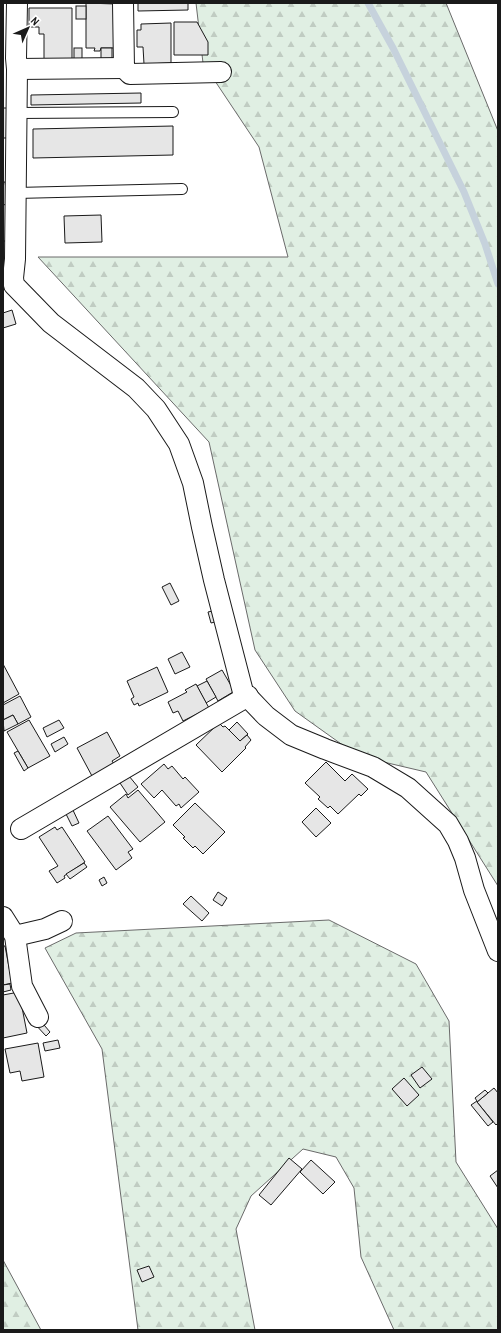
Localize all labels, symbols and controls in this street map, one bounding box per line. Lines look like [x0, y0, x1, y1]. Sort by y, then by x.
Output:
north arrow [8, 8, 48, 48]
text: N [28, 14, 42, 28]

